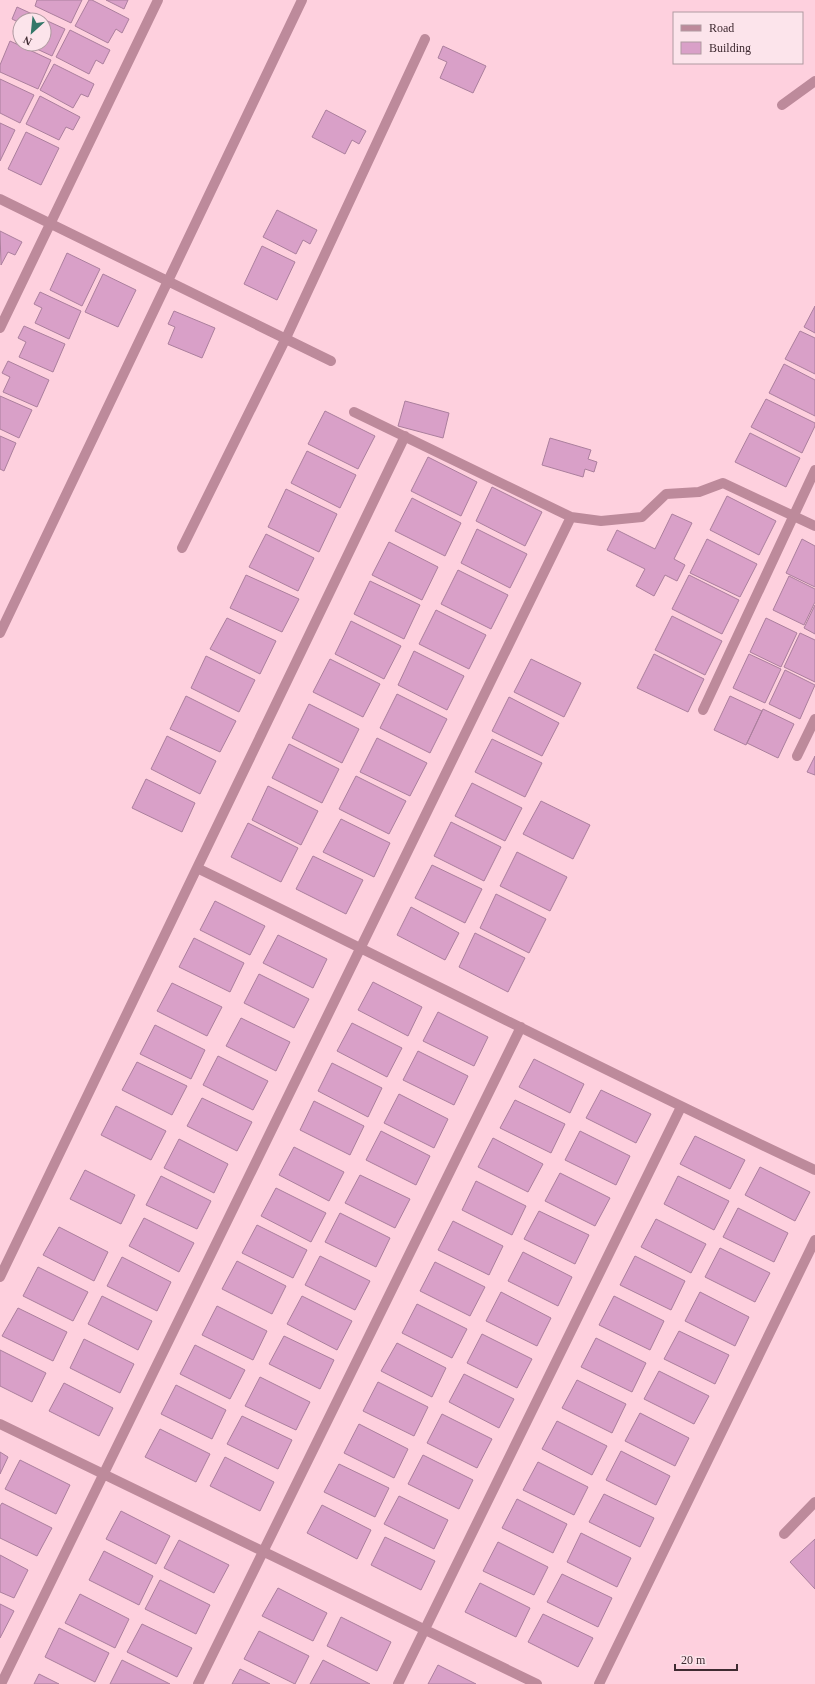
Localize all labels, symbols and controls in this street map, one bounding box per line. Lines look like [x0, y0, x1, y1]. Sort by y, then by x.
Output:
north arrow [12, 12, 52, 52]
legend [673, 12, 803, 64]
text: Road [709, 21, 734, 35]
text: N [21, 34, 34, 48]
text: Building [709, 41, 751, 55]
scale bar [675, 1646, 737, 1672]
text: 20 m [681, 1653, 706, 1667]

